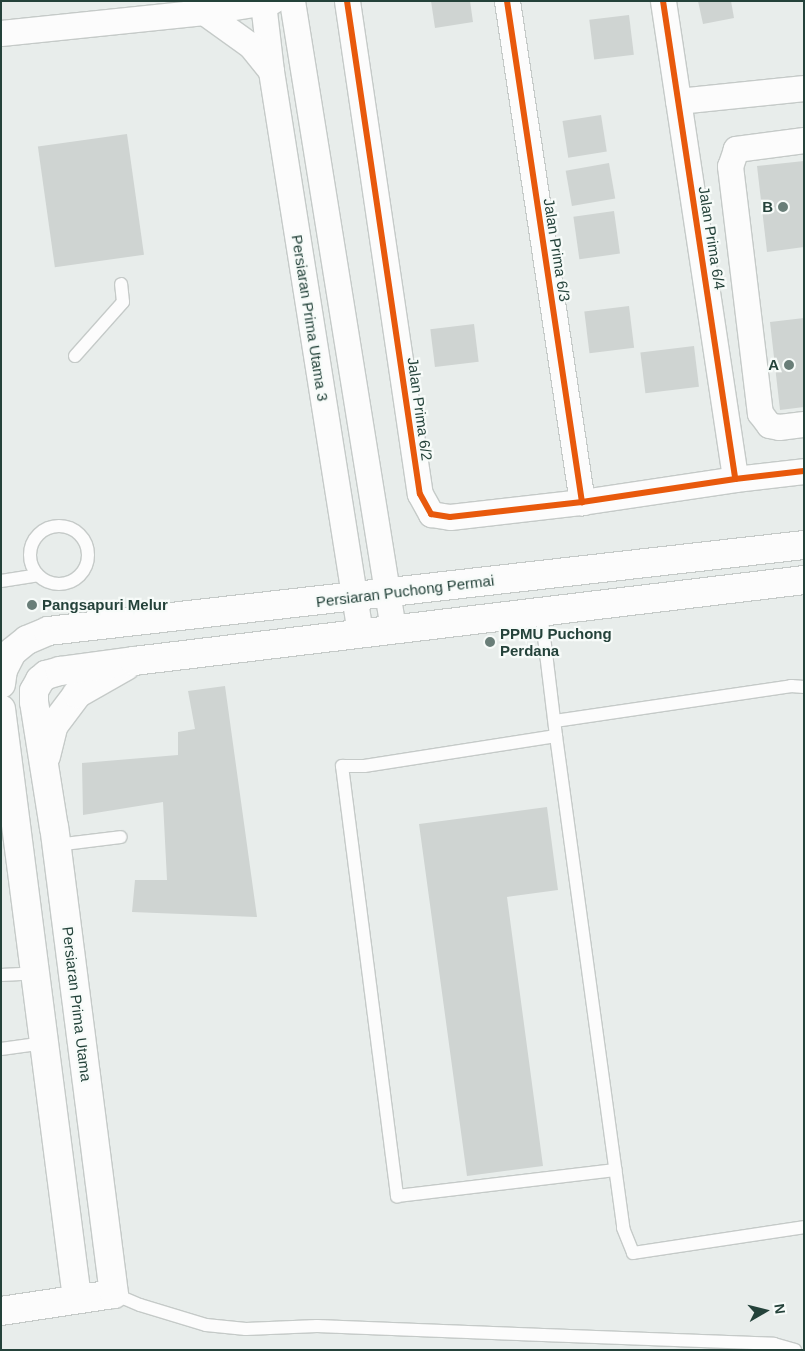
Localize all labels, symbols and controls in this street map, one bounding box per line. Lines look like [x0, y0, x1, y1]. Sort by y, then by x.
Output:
street label: Jalan Prima 6/4 [695, 185, 729, 291]
street label: Jalan Prima 6/3 [540, 197, 574, 303]
place label: B [762, 198, 773, 216]
marker: B [777, 201, 789, 213]
street label: Persiaran Prima Utama 3 [288, 233, 332, 403]
street label: Jalan Prima 6/2 [404, 356, 436, 462]
place label: A [768, 356, 779, 374]
marker: A [783, 359, 795, 371]
street label: Persiaran Puchong Permai [315, 571, 495, 611]
place label: Pangsapuri Melur [42, 596, 168, 614]
marker: Pangsapuri Melur [26, 599, 38, 611]
place label: PPMU Puchong Perdana [500, 624, 612, 659]
marker: PPMU Puchong Perdana [484, 636, 496, 648]
street label: Persiaran Prima Utama [59, 926, 95, 1082]
north arrow [740, 1286, 790, 1336]
text: N [771, 1303, 788, 1315]

